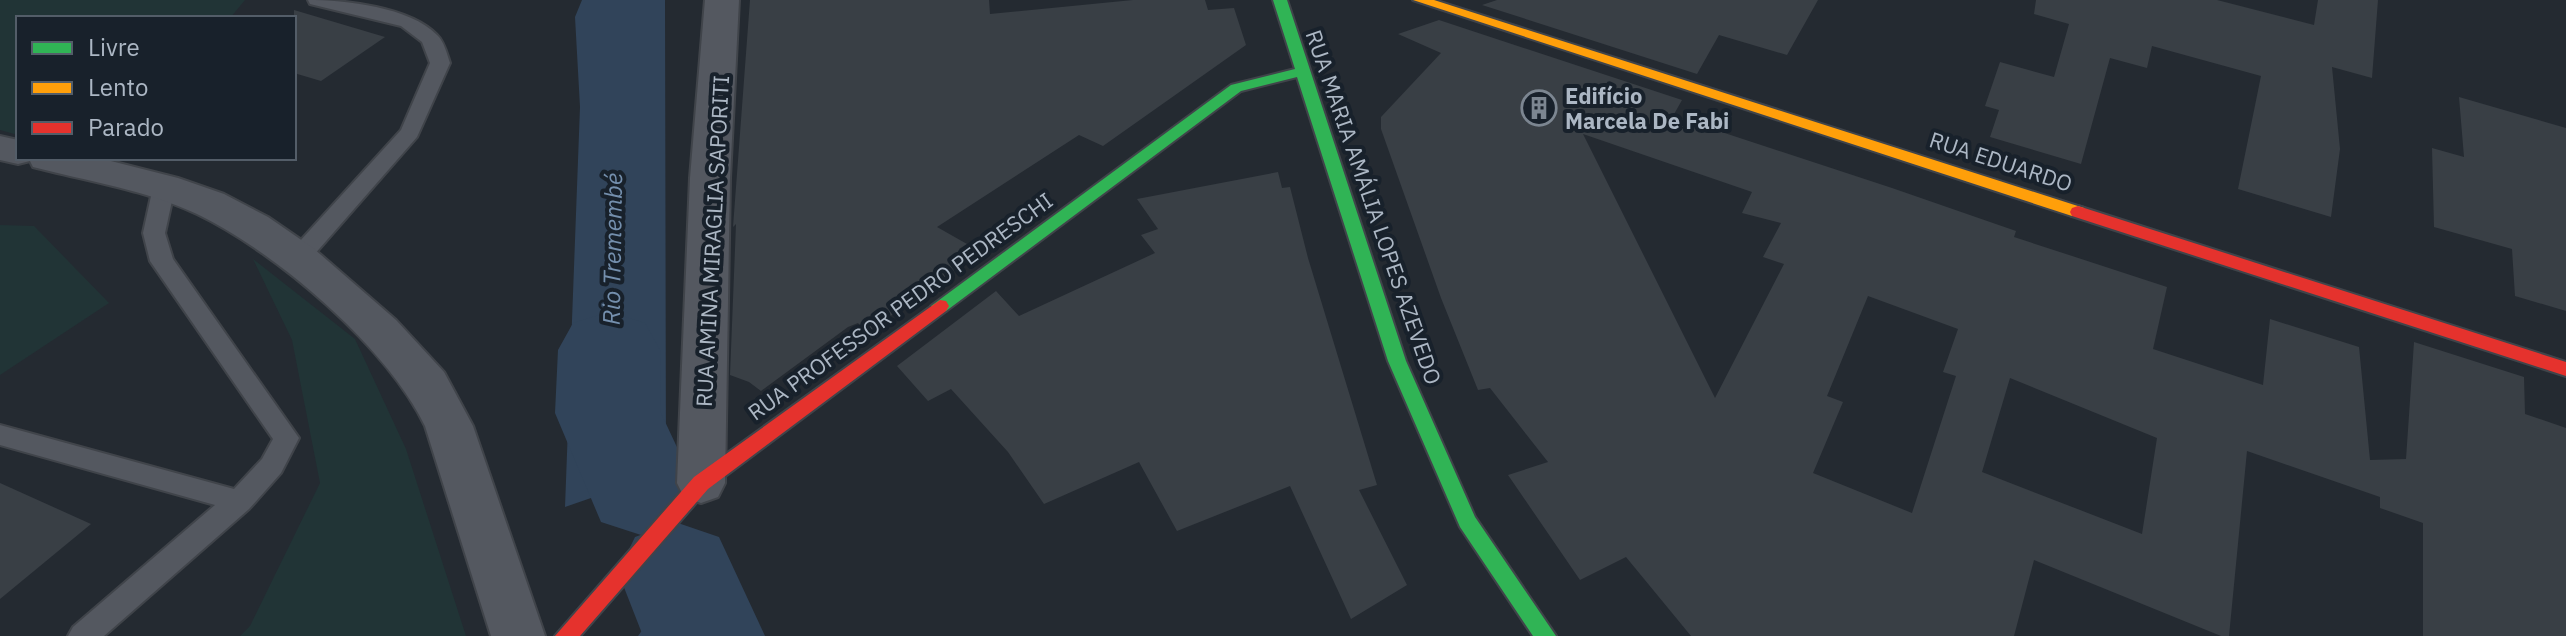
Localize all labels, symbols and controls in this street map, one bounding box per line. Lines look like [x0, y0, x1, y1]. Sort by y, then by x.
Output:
legend [16, 16, 296, 160]
street label: RUA MARIA AMÁLIA LOPES AZEVEDO [1300, 26, 1448, 388]
text: Livre [88, 31, 140, 63]
text: Lento [88, 71, 148, 103]
street label: RUA AMINA MIRAGLIA SAPORITI [689, 74, 735, 408]
place label: Edifício Marcela De Fabi [1565, 81, 1729, 135]
building icon: Edifício Marcela De Fabi [1520, 89, 1558, 127]
text: Parado [88, 111, 164, 143]
street label: RUA EDUARDO [1926, 124, 2076, 198]
water label: Rio Tremembé [595, 173, 629, 325]
street label: RUA PROFESSOR PEDRO PEDRESCHI [742, 186, 1058, 426]

